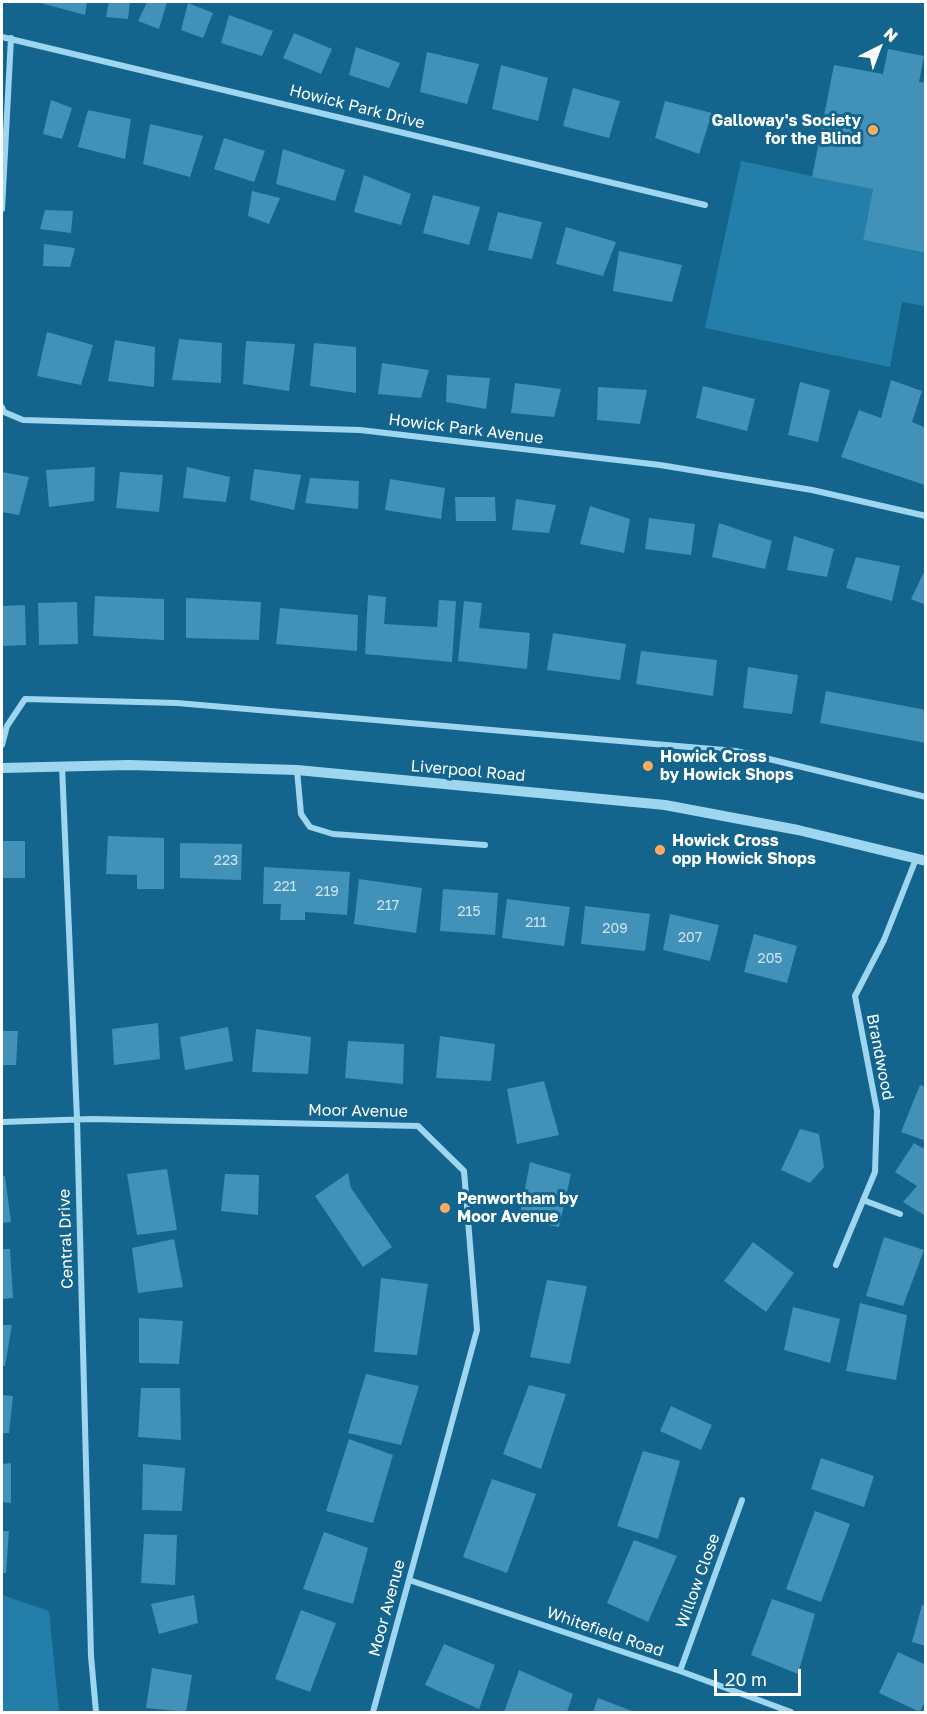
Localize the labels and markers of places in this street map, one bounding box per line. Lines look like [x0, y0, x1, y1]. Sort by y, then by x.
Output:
place label: Galloway's Society for the Blind [712, 111, 861, 149]
marker: Galloway's Society for the Blind [866, 123, 880, 137]
place label: Howick Cross by Howick Shops [660, 747, 794, 785]
marker: Howick Cross by Howick Shops [641, 759, 655, 773]
place label: Howick Cross opp Howick Shops [672, 831, 816, 869]
marker: Howick Cross opp Howick Shops [653, 843, 667, 857]
place label: Penwortham by Moor Avenue [457, 1189, 578, 1227]
marker: Penwortham by Moor Avenue [438, 1201, 452, 1215]

